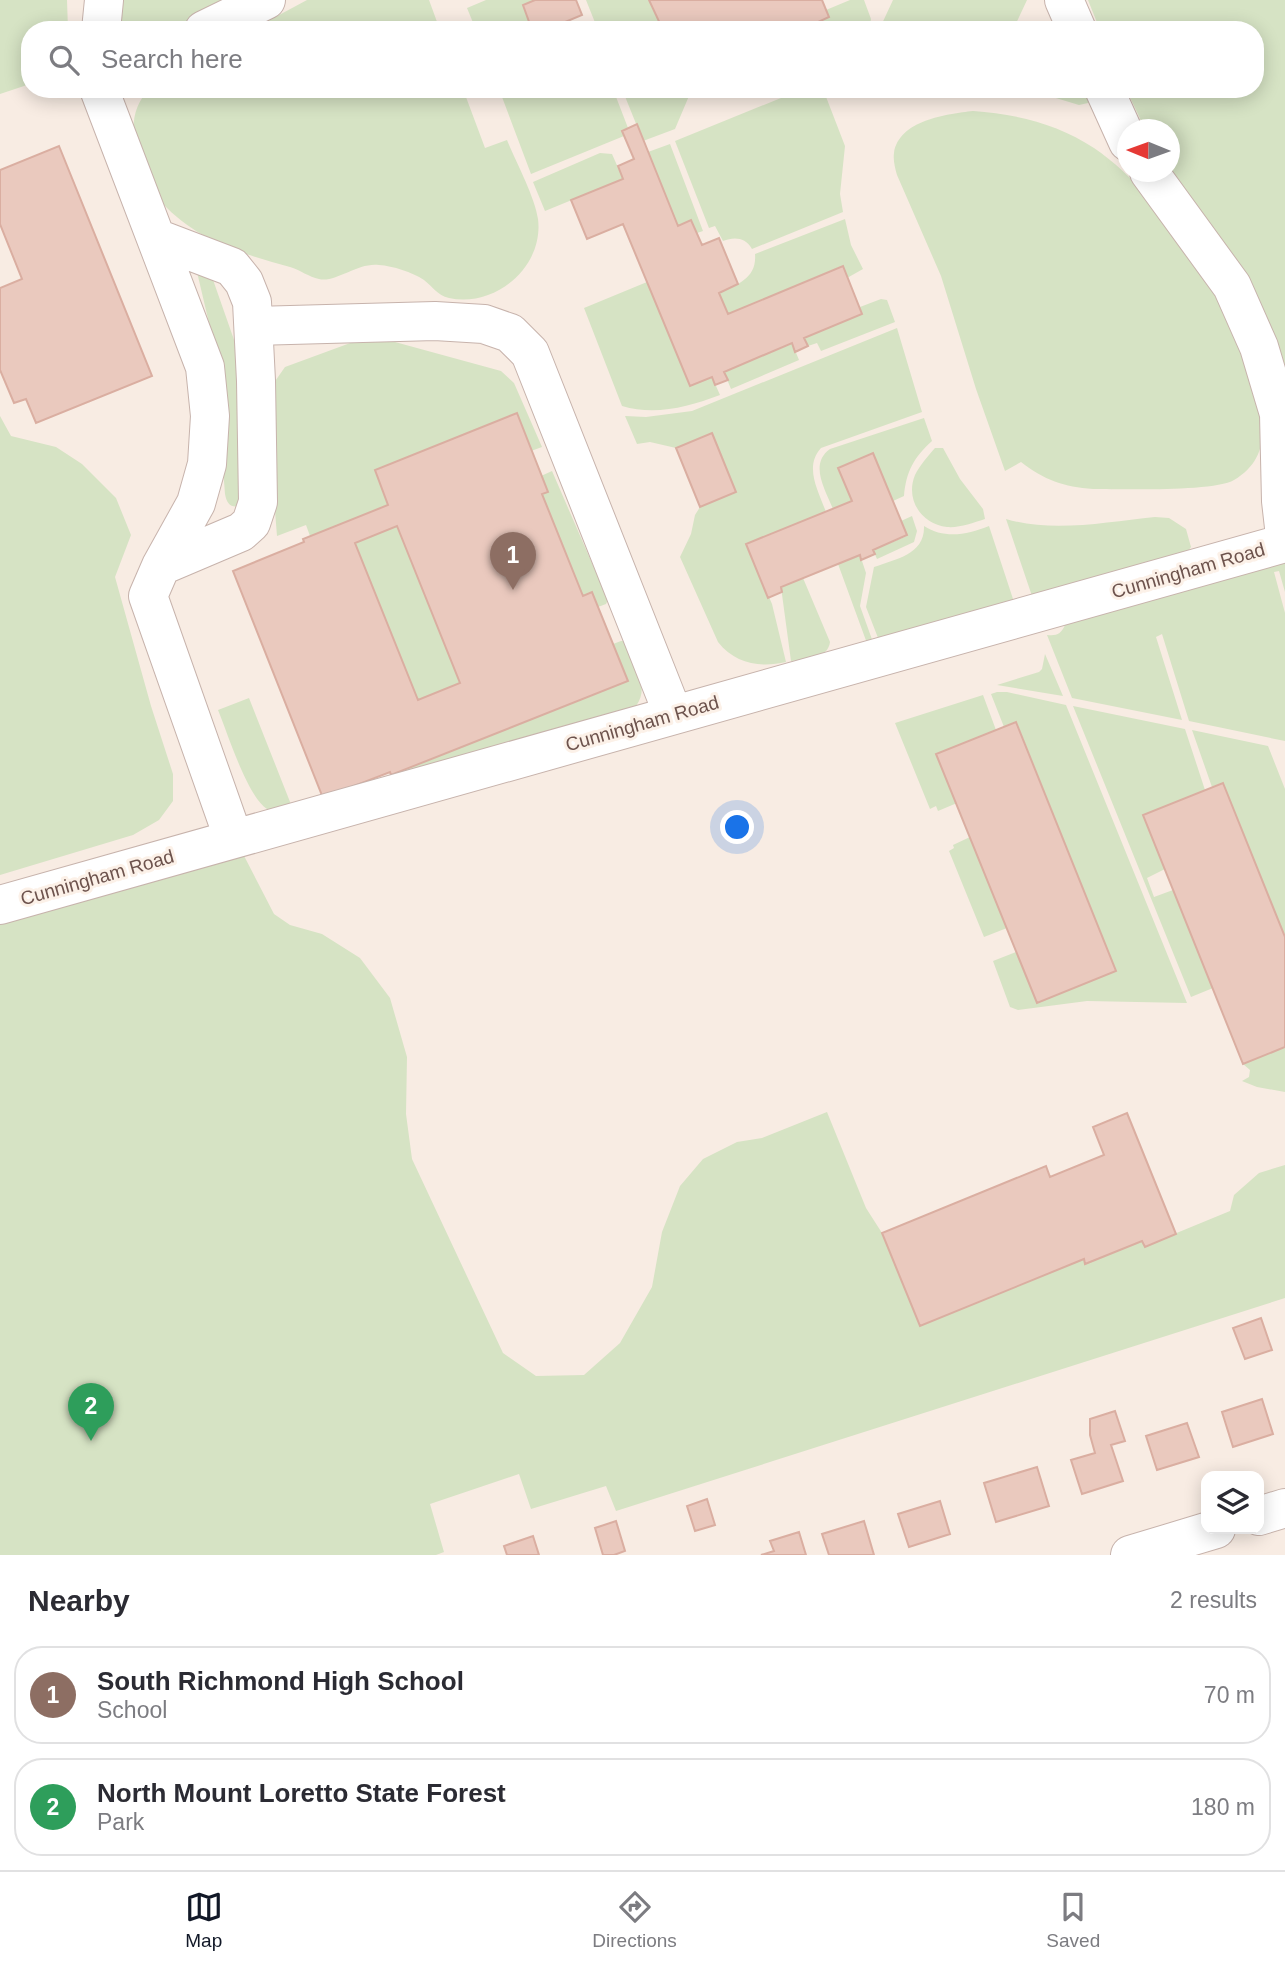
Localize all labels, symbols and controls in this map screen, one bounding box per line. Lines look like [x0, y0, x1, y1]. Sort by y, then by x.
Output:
search box [21, 21, 1264, 98]
icon: search [45, 41, 83, 79]
text: Search here [101, 44, 243, 74]
north arrow [1117, 119, 1180, 182]
pin: 1 [490, 532, 536, 590]
street label: Cunningham Road [1109, 539, 1267, 602]
street label: Cunningham Road [563, 692, 721, 755]
your location [720, 810, 754, 844]
street label: Cunningham Road [18, 846, 176, 909]
pin: 2 [68, 1383, 114, 1441]
map controls [1201, 1471, 1264, 1534]
button: layers [1201, 1471, 1264, 1534]
text: Nearby [28, 1584, 130, 1617]
text: 2 results [1170, 1587, 1257, 1613]
text: South Richmond High School [97, 1666, 464, 1696]
text: 1 [47, 1682, 59, 1708]
text: 70 m [1204, 1682, 1255, 1708]
text: School [97, 1697, 167, 1723]
text: North Mount Loretto State Forest [97, 1778, 506, 1808]
text: 2 [47, 1794, 59, 1820]
text: 180 m [1191, 1794, 1255, 1820]
text: Park [97, 1809, 144, 1835]
tab: Map [185, 1888, 223, 1952]
tab: Directions [592, 1888, 677, 1952]
tab: Saved [1046, 1888, 1100, 1952]

